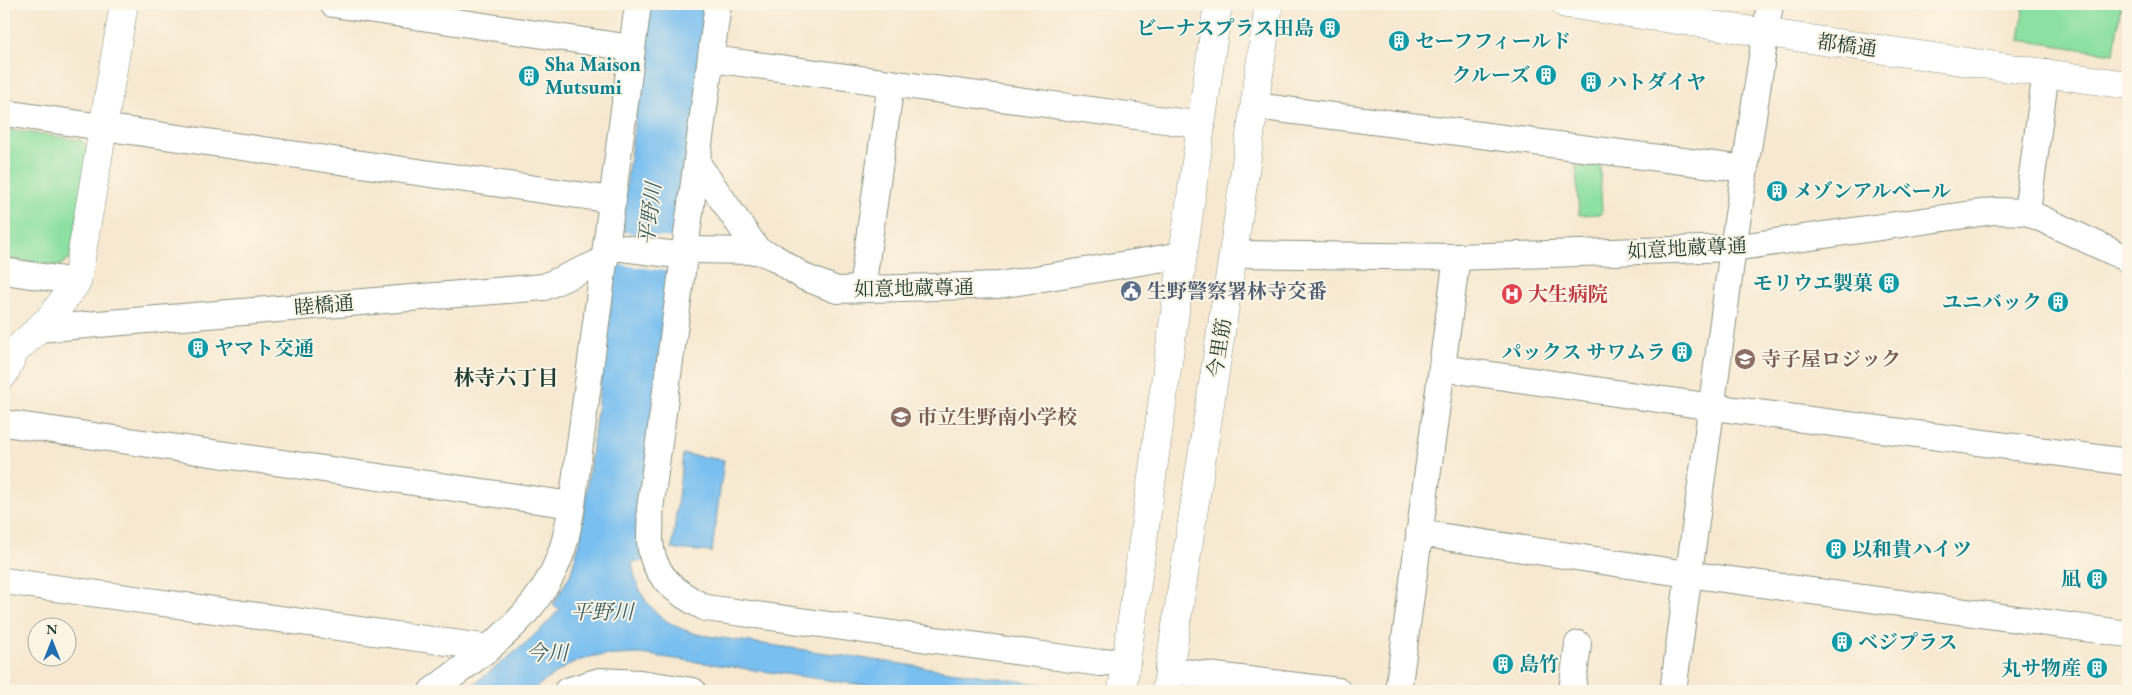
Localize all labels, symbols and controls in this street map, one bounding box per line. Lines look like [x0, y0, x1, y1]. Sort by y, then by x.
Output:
place label: ビーナスプラス田島 [1136, 15, 1314, 41]
building icon: ビーナスプラス田島 [1318, 16, 1342, 40]
place label: セーフフィールド [1415, 28, 1571, 54]
street label: 都橋通 [1815, 28, 1879, 62]
building icon: セーフフィールド [1387, 29, 1411, 53]
place label: Sha Maison Mutsumi [545, 51, 641, 100]
place label: クルーズ [1452, 62, 1530, 88]
building icon: クルーズ [1534, 63, 1558, 87]
building icon: Sha Maison Mutsumi [517, 64, 541, 88]
place label: ハトダイヤ [1607, 69, 1706, 95]
building icon: ハトダイヤ [1579, 70, 1603, 94]
place label: メゾンアルベール [1793, 178, 1951, 204]
water label: 平野川 [632, 179, 667, 247]
building icon: メゾンアルベール [1765, 179, 1789, 203]
street label: 如意地蔵尊通 [1626, 232, 1748, 264]
place label: モリウエ製菓 [1753, 270, 1873, 296]
building icon: モリウエ製菓 [1877, 271, 1901, 295]
street label: 如意地蔵尊通 [854, 274, 974, 302]
place label: 生野警察署林寺交番 [1147, 278, 1327, 304]
public building icon: 生野警察署林寺交番 [1119, 279, 1143, 303]
place label: 大生病院 [1528, 281, 1608, 307]
hospital icon: 大生病院 [1500, 282, 1524, 306]
street label: 睦橋通 [293, 289, 355, 321]
place label: ユニバック [1942, 289, 2042, 315]
building icon: ユニバック [2046, 290, 2070, 314]
street label: 今里筋 [1201, 316, 1237, 380]
place label: ヤマト交通 [214, 335, 314, 361]
building icon: ヤマト交通 [186, 336, 210, 360]
place label: パックス サワムラ [1502, 339, 1666, 365]
building icon: パックス サワムラ [1670, 340, 1694, 364]
place label: 寺子屋ロジック [1761, 346, 1901, 372]
school or university icon: 寺子屋ロジック [1733, 347, 1757, 371]
district label: 林寺六丁目 [454, 364, 559, 391]
place label: 市立生野南小学校 [917, 404, 1077, 430]
school or university icon: 市立生野南小学校 [889, 405, 913, 429]
place label: 以和貴ハイツ [1852, 536, 1972, 562]
building icon: 以和貴ハイツ [1824, 537, 1848, 561]
place label: 凪 [2061, 566, 2081, 592]
building icon: 凪 [2085, 567, 2109, 591]
water label: 平野川 [571, 598, 635, 625]
north arrow [28, 618, 78, 668]
text: N [46, 620, 58, 638]
place label: ベジプラス [1858, 629, 1957, 655]
building icon: ベジプラス [1830, 630, 1854, 654]
water label: 今川 [526, 639, 570, 666]
place label: 島竹 [1519, 651, 1559, 677]
building icon: 島竹 [1491, 652, 1515, 676]
place label: 丸サ物産 [2001, 655, 2081, 681]
building icon: 丸サ物産 [2085, 656, 2109, 680]

